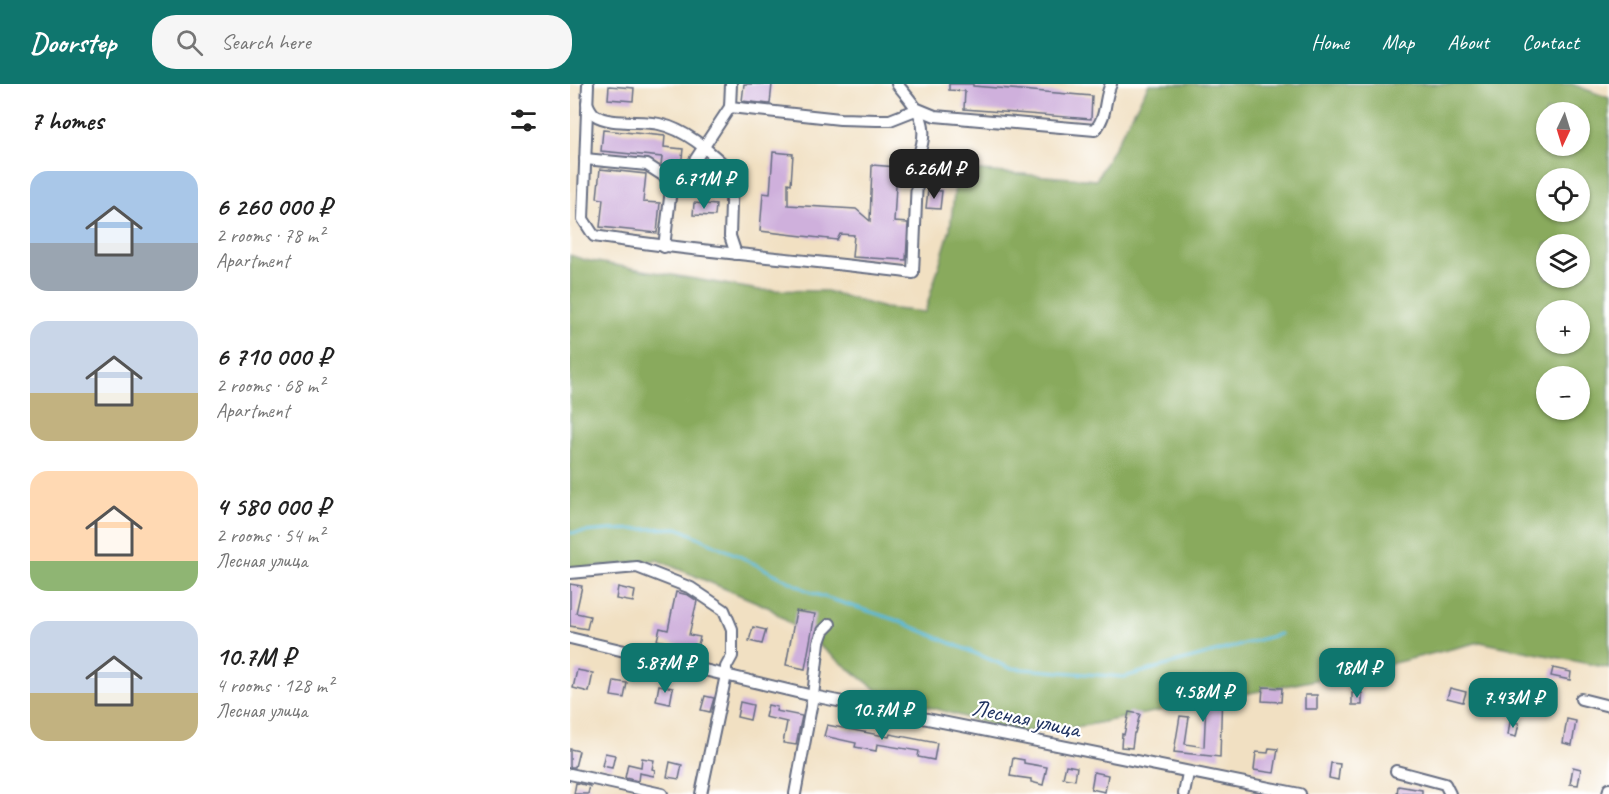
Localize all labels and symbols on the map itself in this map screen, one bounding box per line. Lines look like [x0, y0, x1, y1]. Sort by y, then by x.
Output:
north arrow [1536, 102, 1590, 156]
pin: 6.26M ₽ [879, 149, 989, 200]
pin: 6.71M ₽ [649, 159, 759, 210]
pin: 5.87M ₽ [610, 643, 720, 694]
pin: 18M ₽ [1315, 648, 1399, 699]
pin: 4.58M ₽ [1148, 672, 1258, 723]
pin: 7.43M ₽ [1458, 678, 1568, 729]
pin: 10.7M ₽ [827, 690, 937, 741]
street label: Лесная улица [969, 692, 1085, 745]

